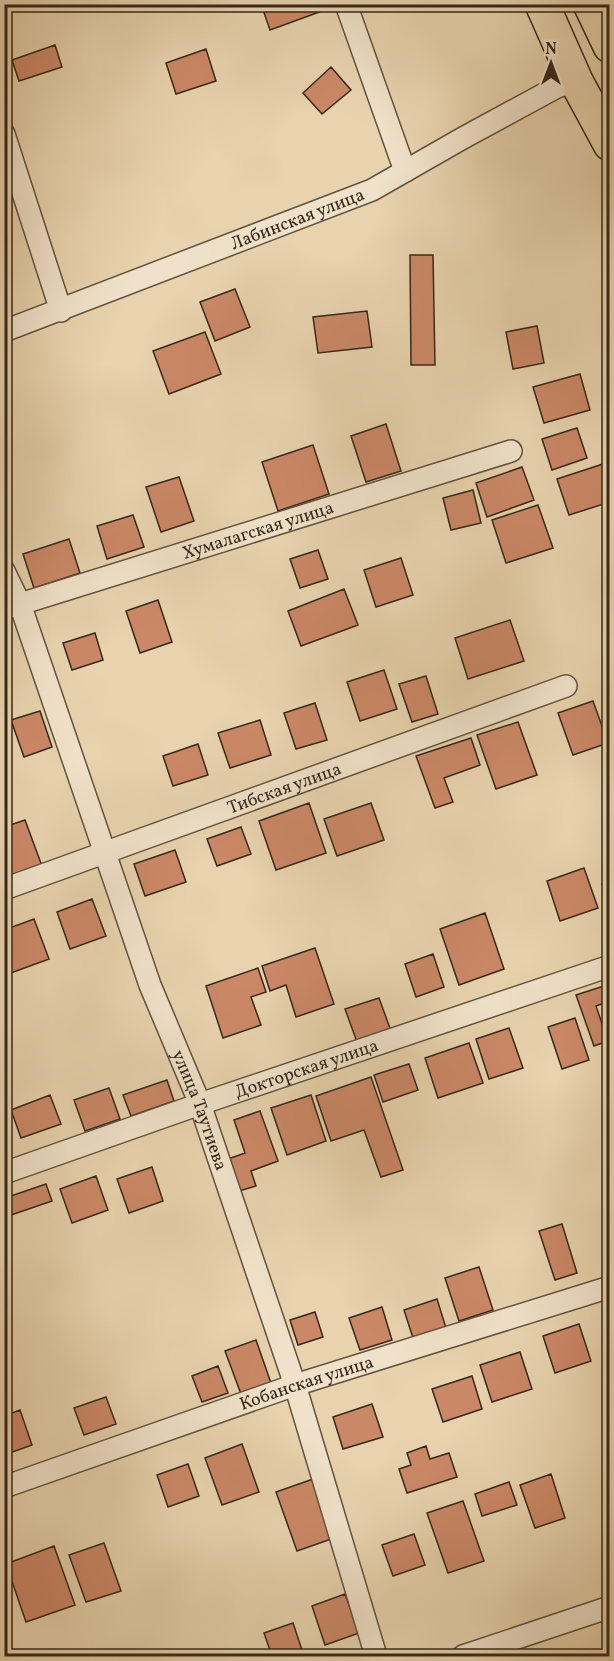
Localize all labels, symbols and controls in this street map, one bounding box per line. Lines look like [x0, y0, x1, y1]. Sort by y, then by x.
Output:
north arrow [521, 33, 581, 93]
text: N [545, 39, 557, 61]
street label: Лабинская улица [227, 183, 368, 257]
street label: Хумалагская улица [180, 496, 337, 567]
street label: Тибская улица [224, 757, 345, 821]
street label: Докторская улица [232, 1034, 382, 1105]
street label: улица Таутиева [165, 1046, 233, 1174]
street label: Кобанская улица [236, 1350, 377, 1417]

